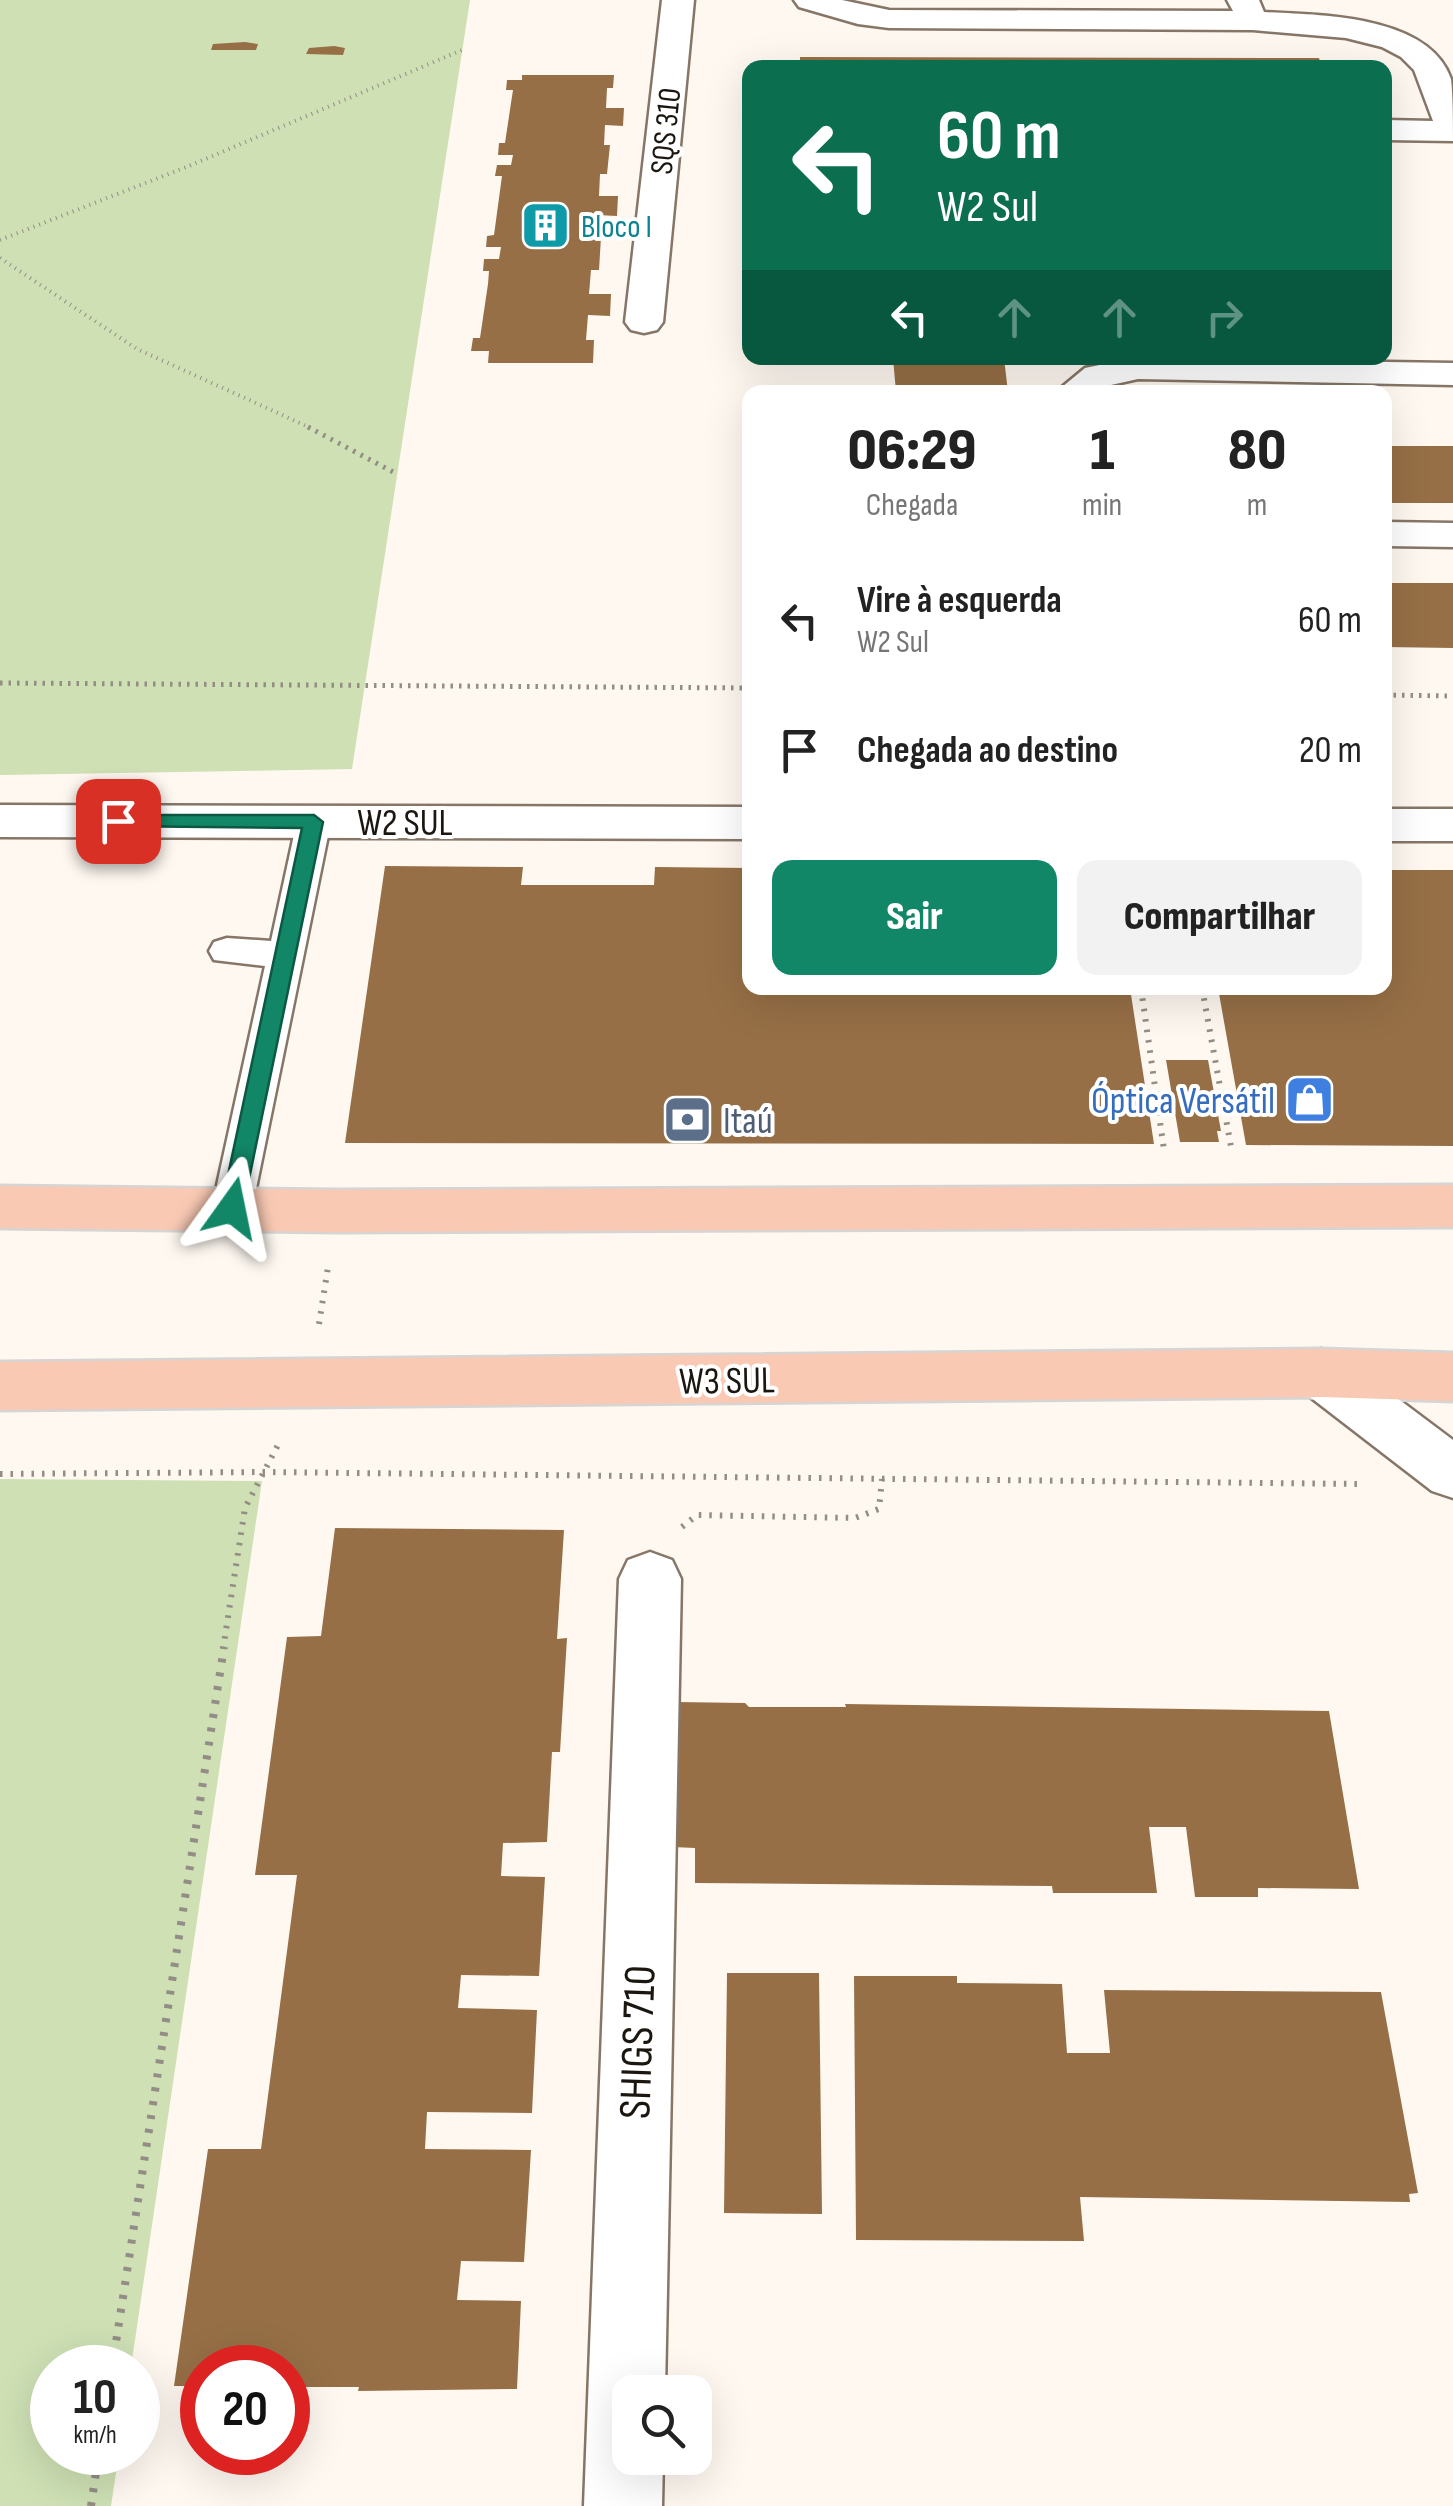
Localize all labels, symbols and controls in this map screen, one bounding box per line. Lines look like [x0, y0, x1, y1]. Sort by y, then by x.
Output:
street label: SQS 310 [643, 86, 690, 176]
text: 60 m [937, 95, 1061, 179]
icon: left [772, 100, 902, 230]
text: W2 Sul [937, 180, 1038, 235]
building icon: Bloco I [520, 200, 572, 252]
place label: Bloco I [581, 208, 652, 247]
icon: left [882, 290, 937, 345]
icon: ahead [987, 290, 1042, 345]
icon: ahead [1092, 290, 1147, 345]
icon: right [1197, 290, 1252, 345]
text: 06:29 [847, 415, 977, 487]
text: 1 [1090, 415, 1115, 487]
text: 80 [1228, 415, 1286, 487]
text: Chegada [866, 486, 958, 525]
text: min [1082, 486, 1122, 525]
text: m [1247, 486, 1267, 525]
text: Vire à esquerda [857, 578, 1062, 623]
icon: left [772, 593, 827, 648]
text: 60 m [1298, 598, 1362, 643]
text: W2 Sul [857, 623, 929, 662]
icon: arrive [772, 723, 827, 778]
text: Chegada ao destino [857, 728, 1118, 773]
text: 20 m [1299, 728, 1362, 773]
pin [76, 779, 161, 864]
icon: arrive [91, 794, 146, 849]
street label: W2 SUL [357, 801, 453, 846]
button: Sair [772, 860, 1057, 975]
button: Compartilhar [1077, 860, 1362, 975]
shop icon: Óptica Versátil [1284, 1074, 1336, 1126]
place label: Óptica Versátil [1091, 1079, 1275, 1124]
bank icon: Itaú [662, 1094, 714, 1146]
place label: Itaú [723, 1099, 773, 1144]
position arrow [180, 1156, 284, 1260]
street label: W3 SUL [679, 1358, 775, 1405]
street label: SHIGS 710 [608, 1964, 669, 2120]
speed limit sign: 20 [180, 2345, 310, 2475]
text: 10 [73, 2368, 117, 2428]
map controls [612, 2375, 712, 2475]
button: search [612, 2375, 712, 2475]
text: km/h [73, 2420, 117, 2451]

